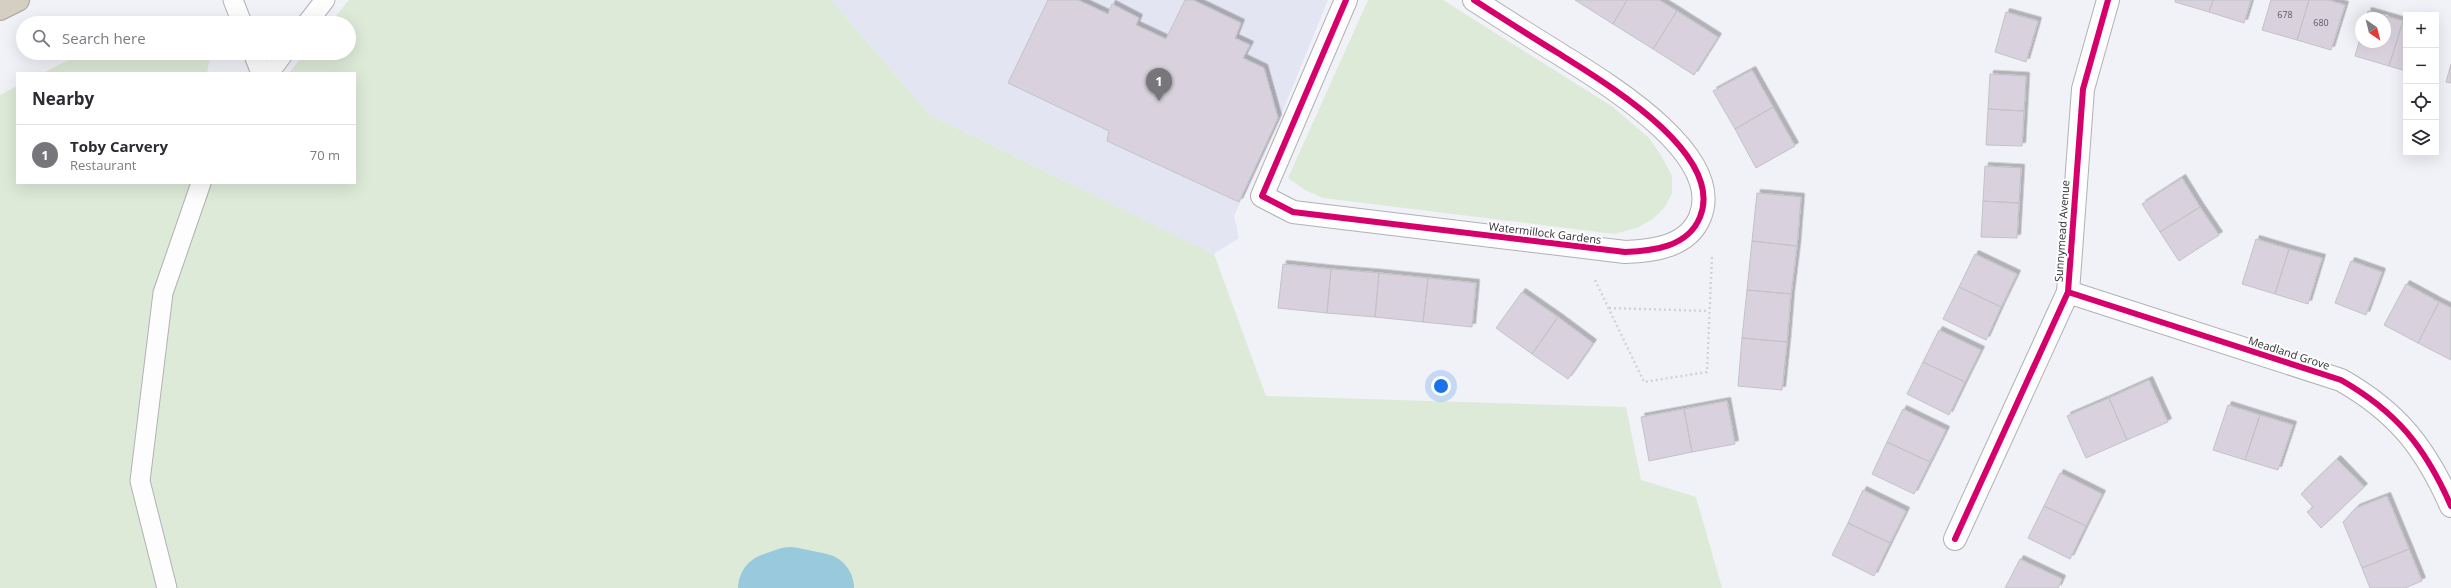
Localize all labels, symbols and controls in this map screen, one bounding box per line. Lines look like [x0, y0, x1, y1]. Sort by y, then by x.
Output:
house number: 678 [2277, 8, 2293, 21]
north arrow [2355, 12, 2391, 48]
map controls [2403, 12, 2439, 156]
button: + [2403, 12, 2439, 48]
search box [16, 16, 356, 60]
house number: 680 [2313, 16, 2329, 29]
icon: search [30, 27, 52, 49]
text: Search here [62, 28, 146, 48]
button: − [2403, 48, 2439, 84]
pin: 1 [1146, 68, 1172, 101]
button: locate [2403, 84, 2439, 120]
text: Nearby [32, 87, 94, 110]
button: layers [2403, 120, 2439, 156]
text: Toby Carvery [70, 136, 168, 156]
text: 1 [41, 146, 49, 164]
text: 70 m [310, 146, 340, 164]
text: Restaurant [70, 156, 137, 174]
street label: Sunnymead Avenue [2050, 179, 2073, 282]
street label: Watermillock Gardens [1488, 218, 1602, 247]
street label: Meadland Grove [2246, 332, 2332, 373]
your location [1431, 376, 1451, 396]

